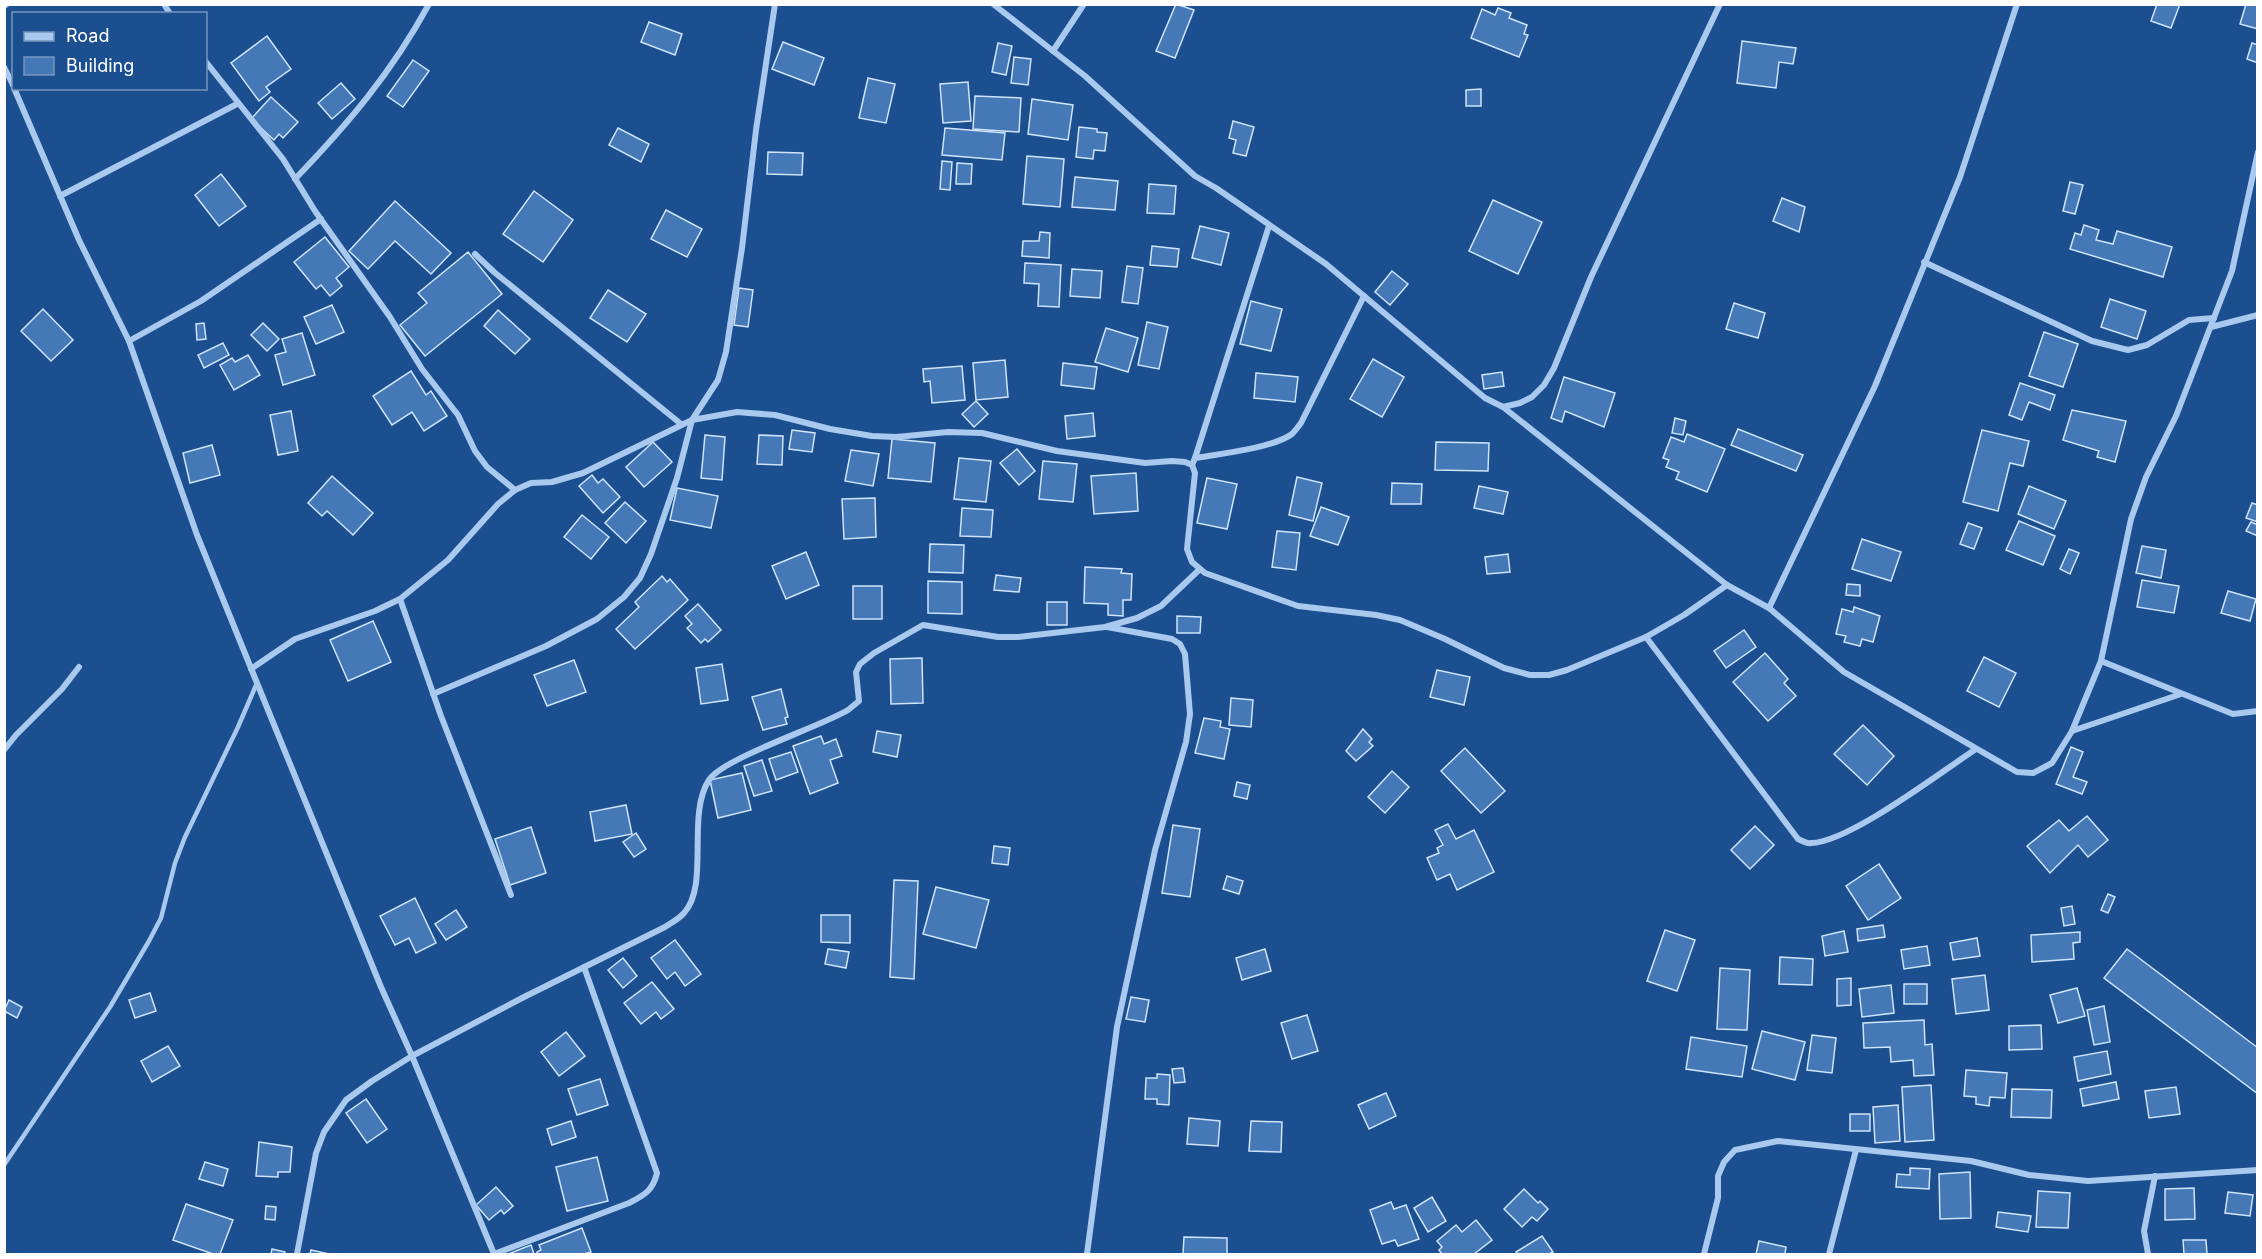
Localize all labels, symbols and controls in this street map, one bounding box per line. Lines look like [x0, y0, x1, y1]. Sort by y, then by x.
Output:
legend [12, 12, 207, 90]
text: Road [66, 25, 109, 46]
text: Building [66, 55, 134, 76]

